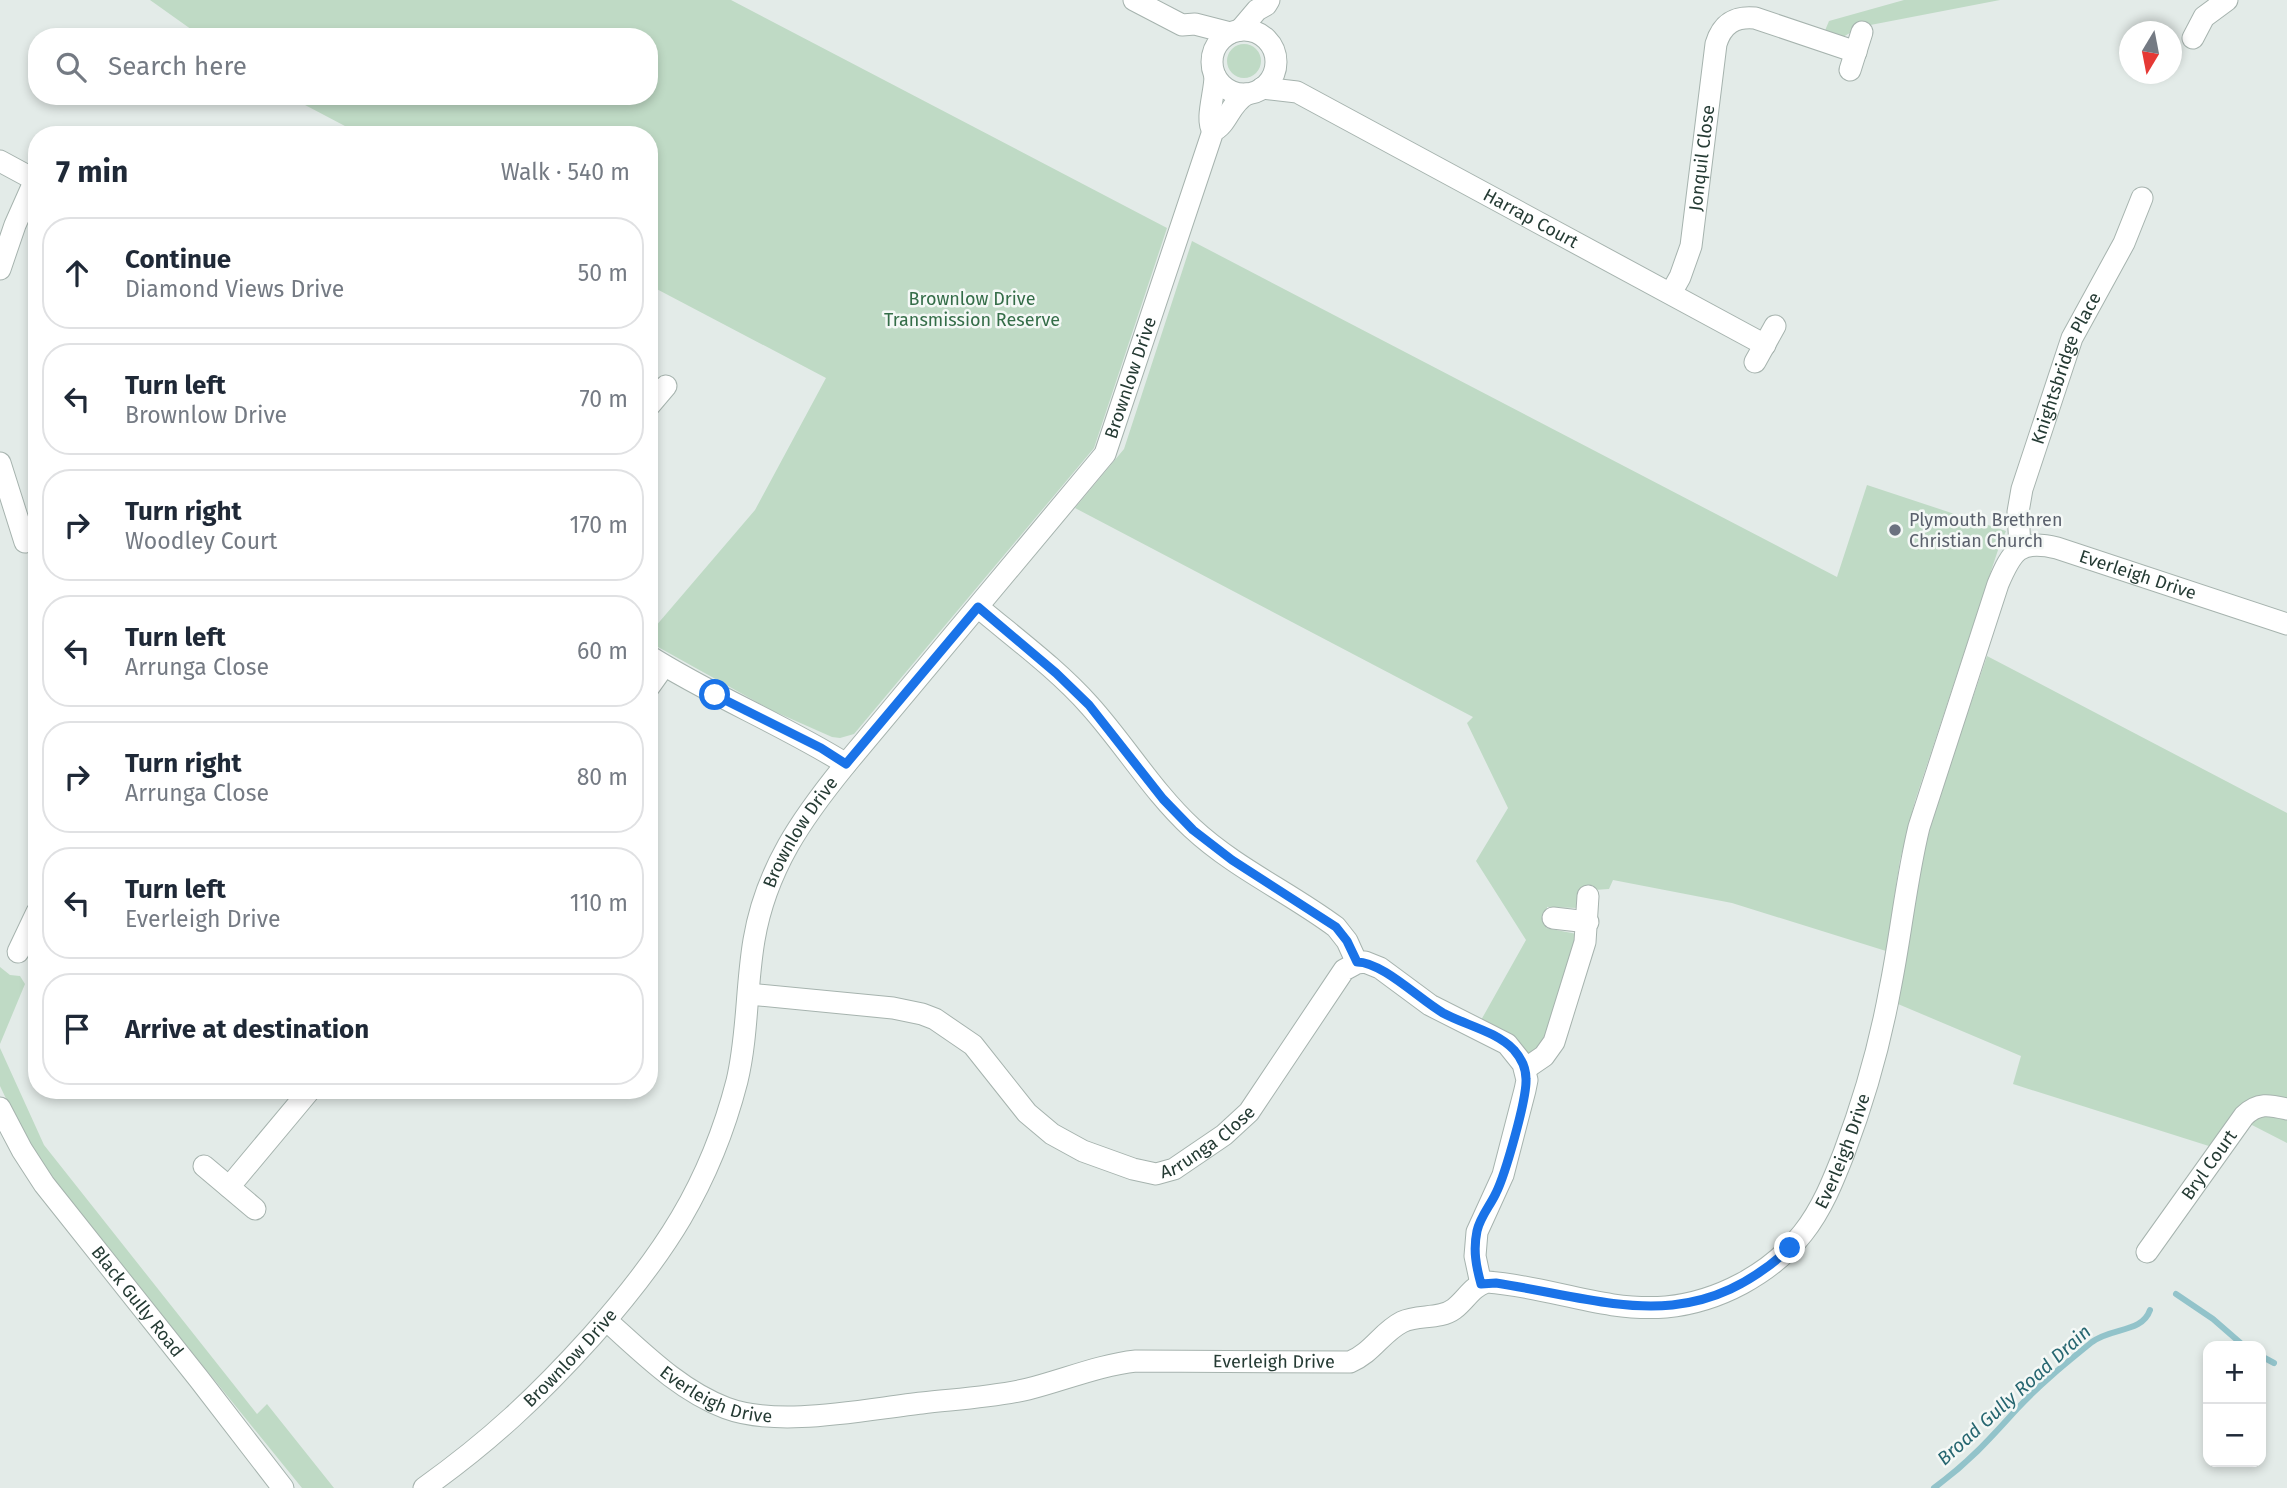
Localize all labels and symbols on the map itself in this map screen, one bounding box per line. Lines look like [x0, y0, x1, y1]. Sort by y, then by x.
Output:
north arrow [2119, 21, 2182, 84]
street label: Jonquil Close [1684, 104, 1719, 212]
street label: Harrap Court [1479, 184, 1583, 253]
park label: Brownlow Drive Transmission Reserve [884, 288, 1060, 331]
street label: Knightsbridge Place [2027, 289, 2106, 447]
street label: Brownlow Drive [1100, 314, 1161, 442]
place label: Plymouth Brethren Christian Church [1909, 509, 2062, 552]
marker: Plymouth Brethren Christian Church [1887, 522, 1903, 538]
street label: Everleigh Drive [2076, 545, 2199, 604]
route start [699, 679, 730, 710]
street label: Brownlow Drive [758, 772, 843, 891]
street label: Everleigh Drive [1810, 1091, 1875, 1213]
street label: Arrunga Close [1158, 1101, 1260, 1183]
street label: Bryl Court [2177, 1125, 2242, 1204]
route end [1774, 1232, 1805, 1263]
street label: Black Gully Road [86, 1241, 188, 1362]
street label: Brownlow Drive [519, 1304, 622, 1412]
water label: Broad Gully Road Drain [1933, 1320, 2095, 1470]
street label: Everleigh Drive [1213, 1350, 1335, 1373]
street label: Everleigh Drive [655, 1361, 773, 1428]

